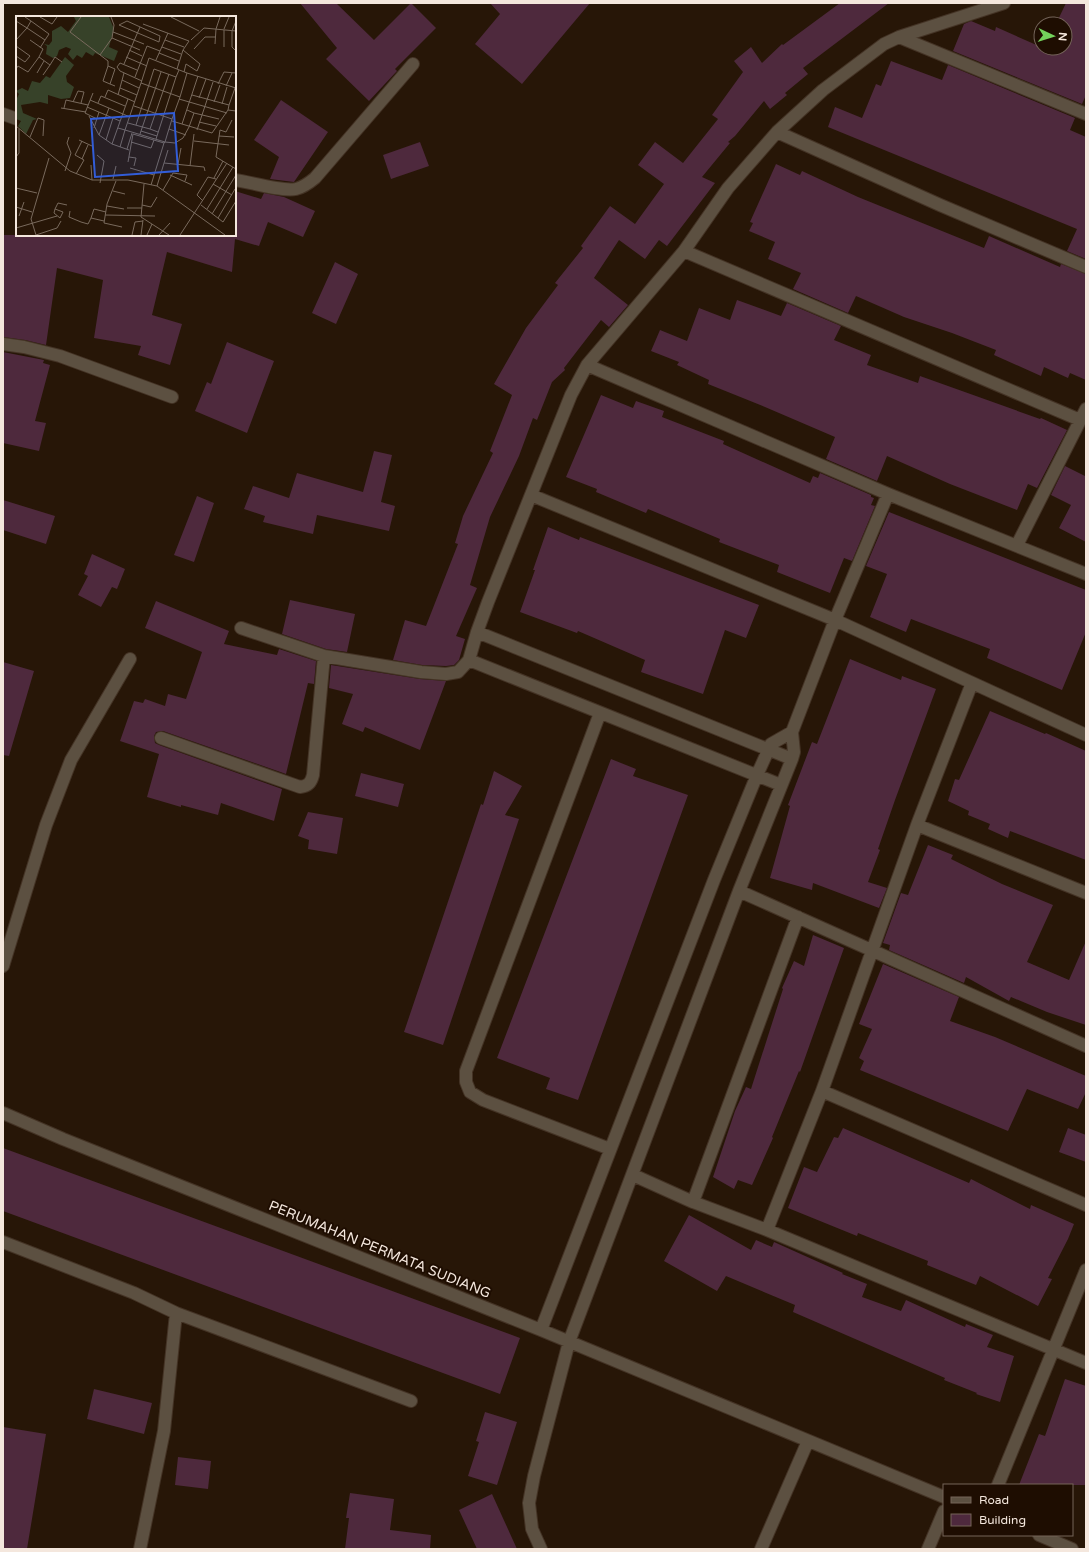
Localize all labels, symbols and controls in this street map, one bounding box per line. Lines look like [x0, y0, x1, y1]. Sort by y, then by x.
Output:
inset map [16, 16, 236, 236]
north arrow [1033, 16, 1073, 56]
text: N [1056, 32, 1069, 42]
street label: PERUMAHAN PERMATA SUDIANG [266, 1197, 493, 1302]
legend [943, 1484, 1073, 1536]
text: Road [979, 1493, 1009, 1507]
text: Building [979, 1513, 1026, 1527]

